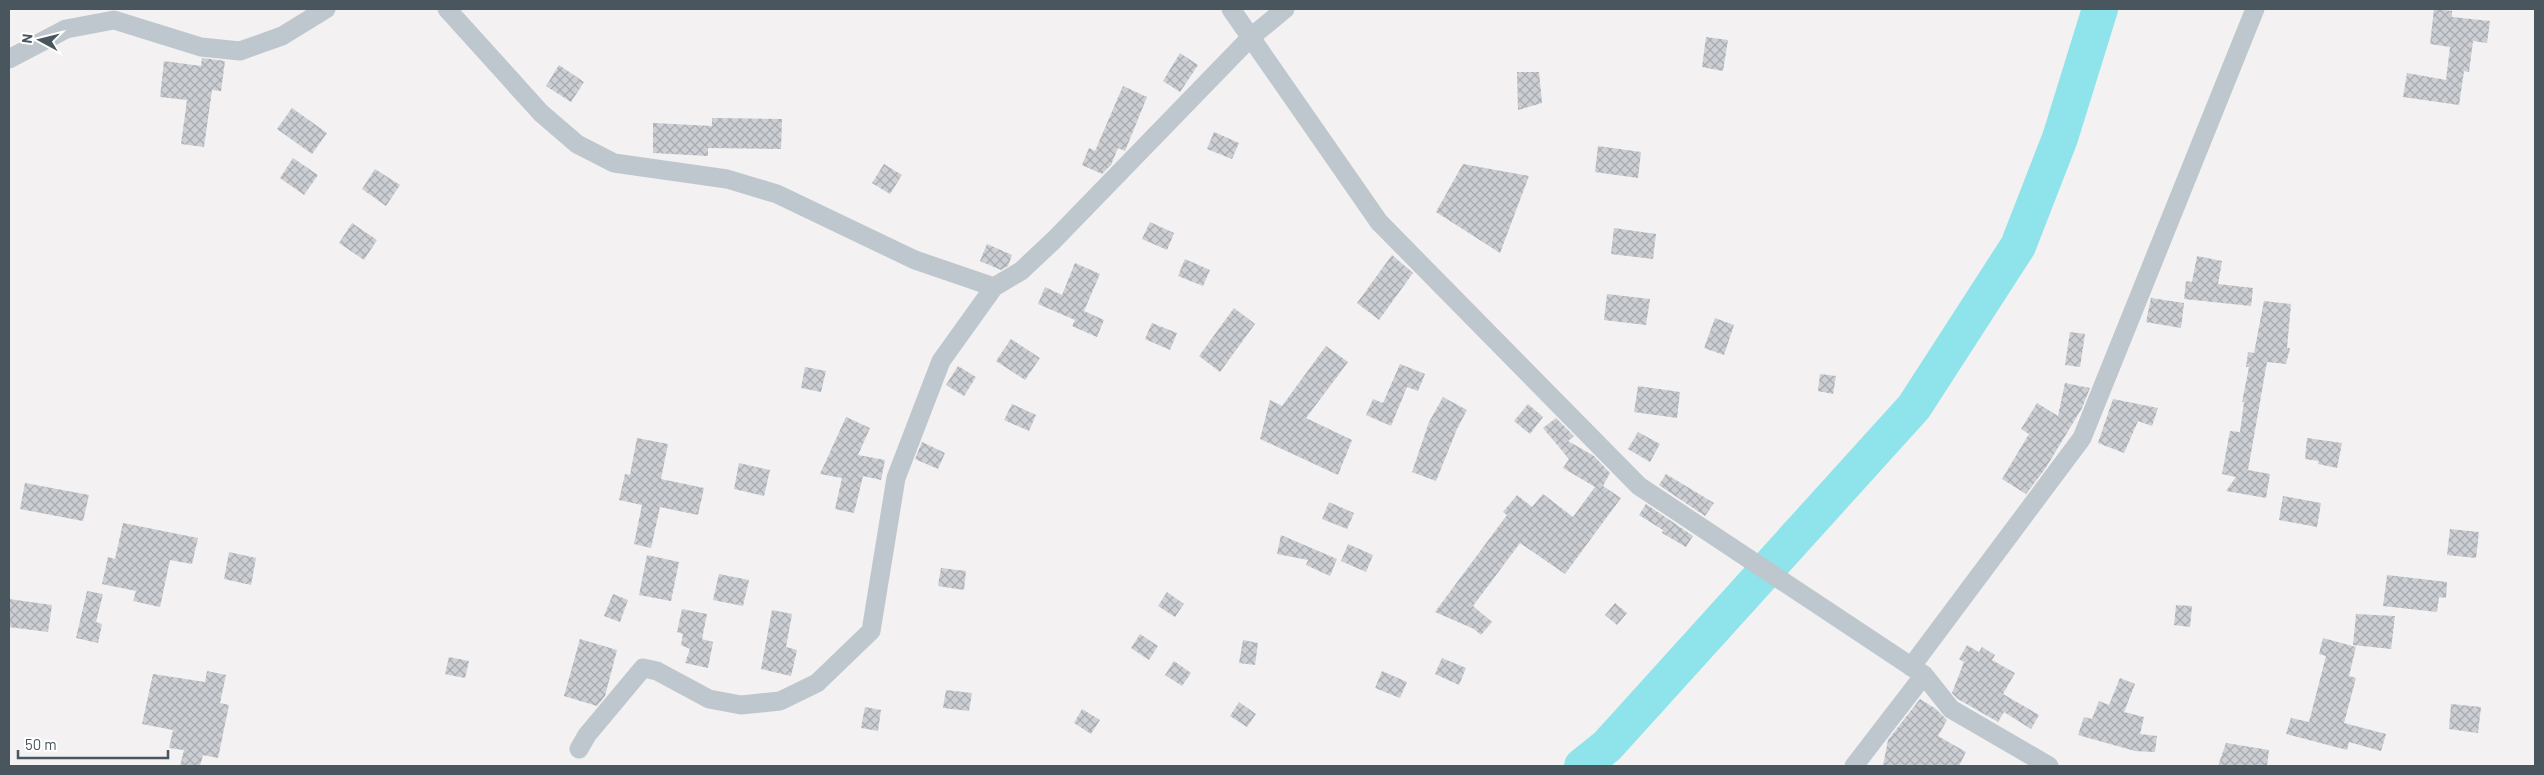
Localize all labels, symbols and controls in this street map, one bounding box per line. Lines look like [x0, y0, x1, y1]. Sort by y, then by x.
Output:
north arrow [15, 15, 65, 65]
text: N [18, 33, 36, 44]
scale bar [18, 728, 168, 760]
text: 50 m [25, 735, 57, 753]

